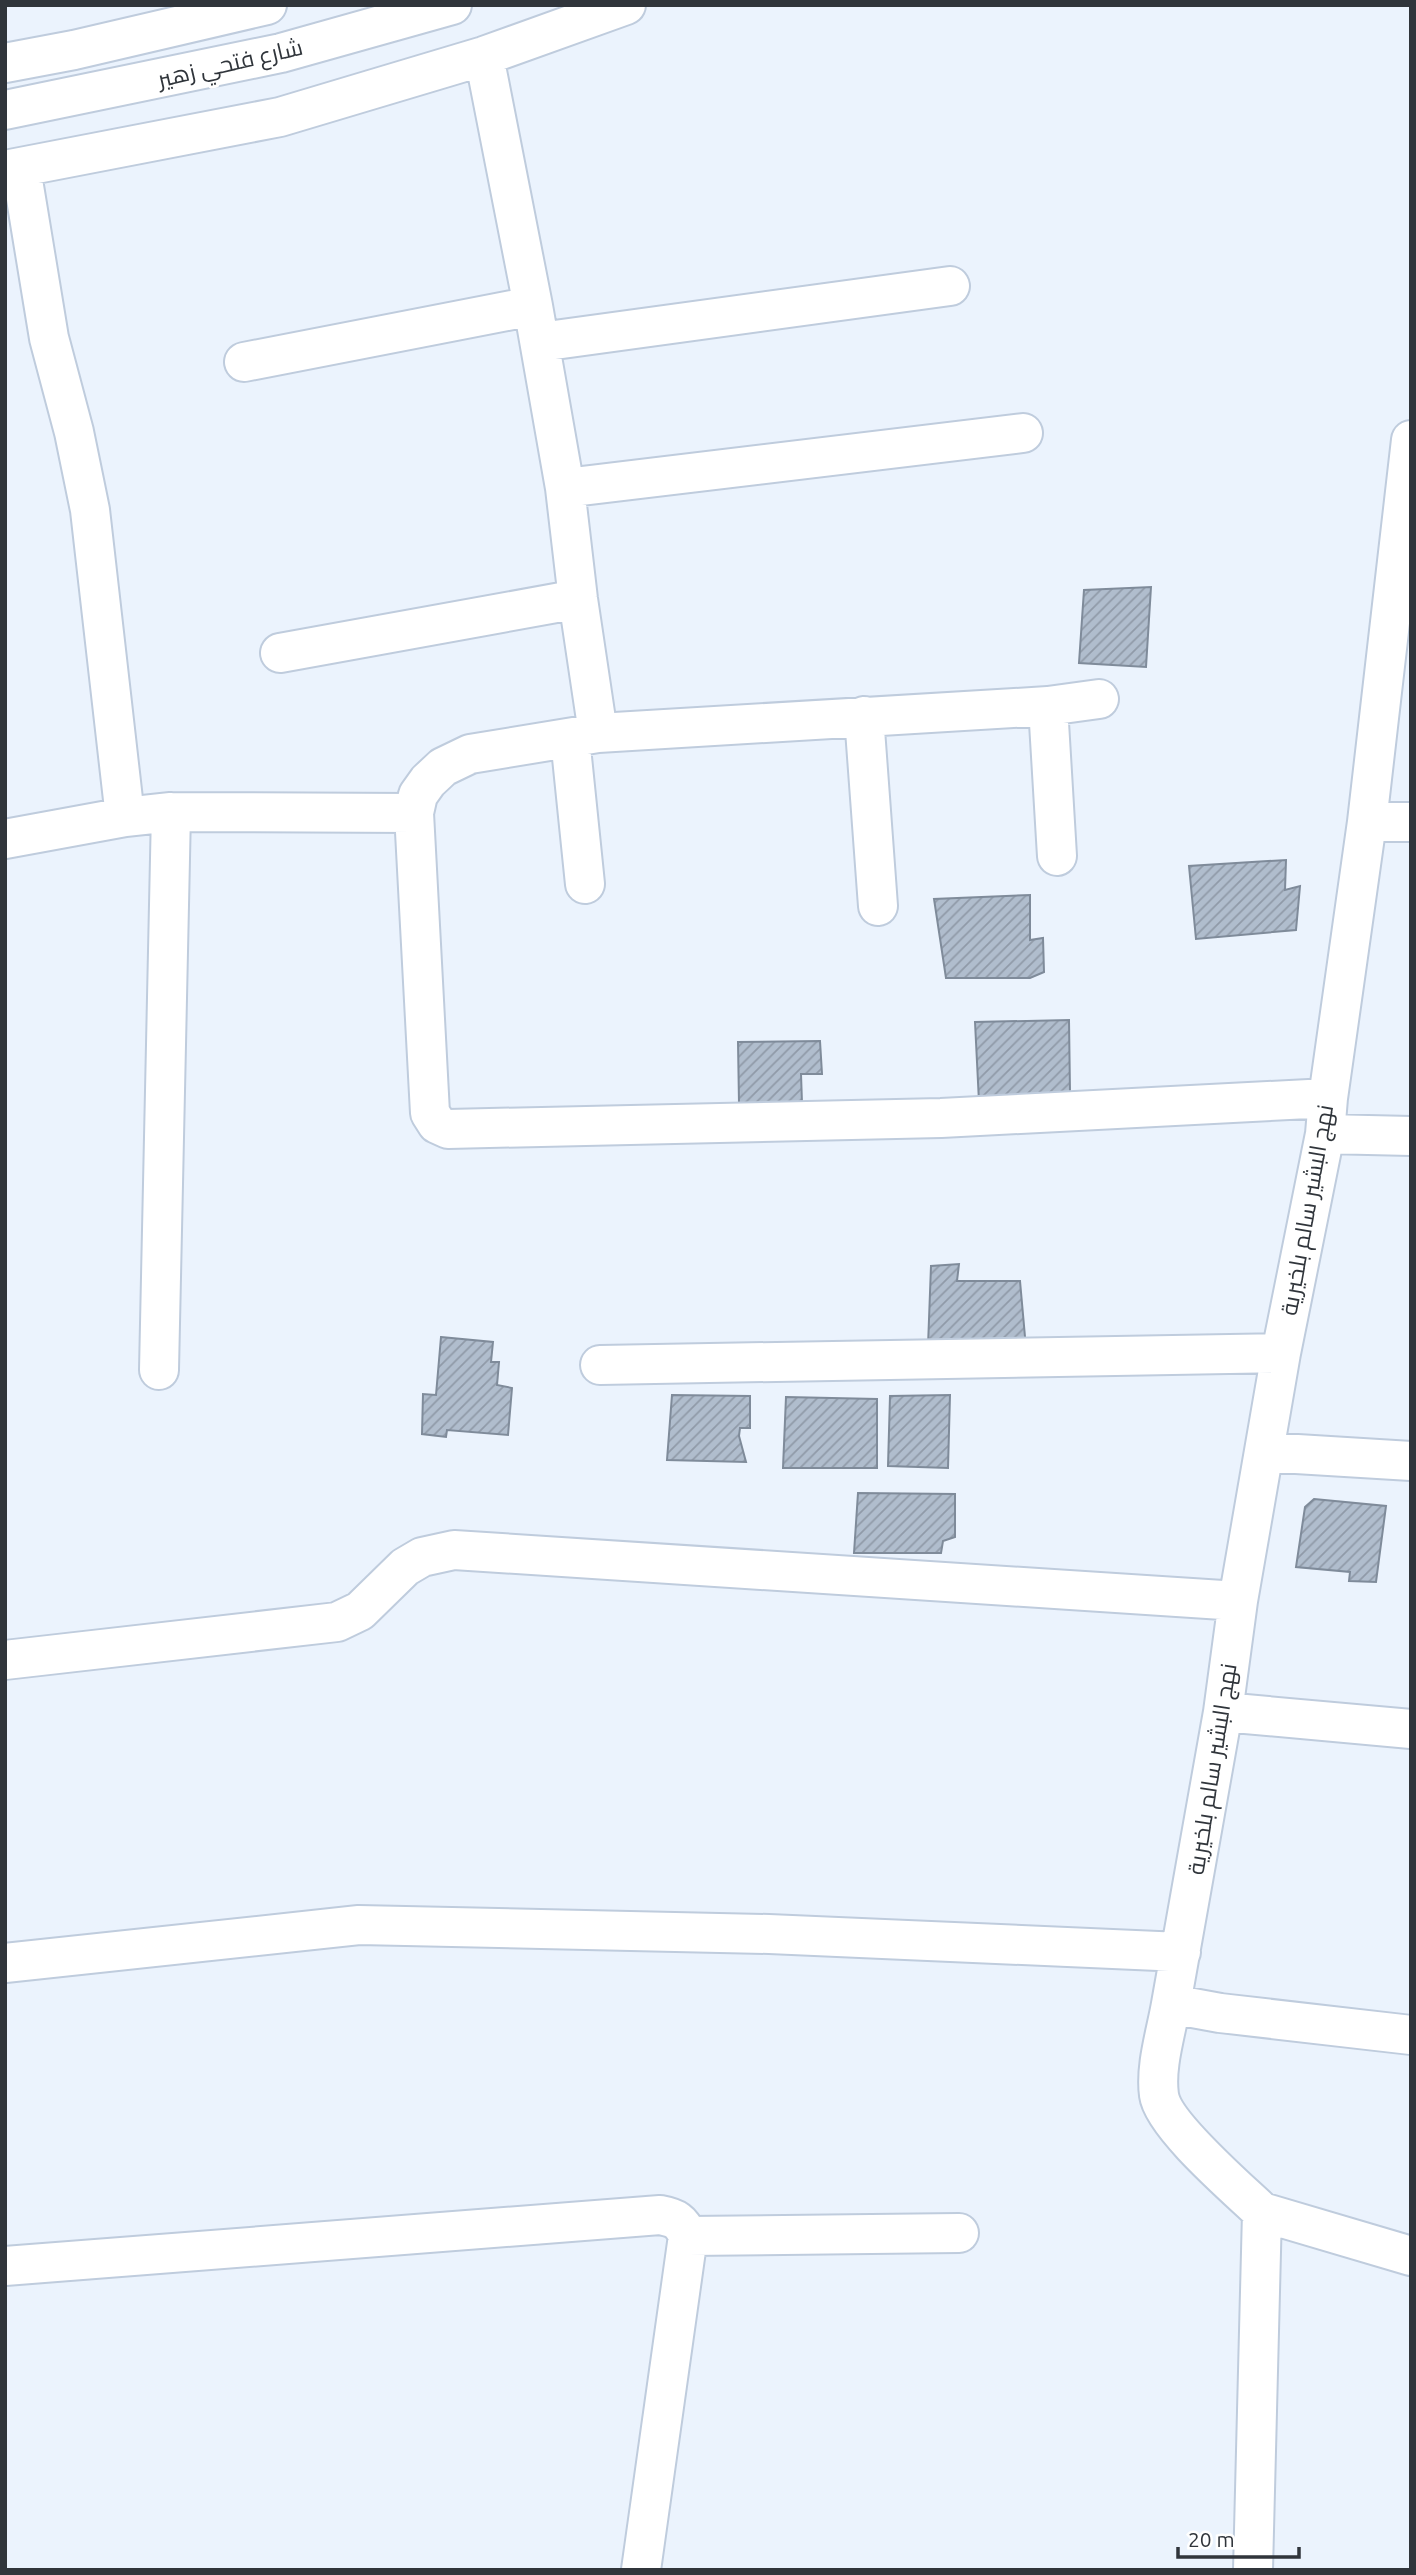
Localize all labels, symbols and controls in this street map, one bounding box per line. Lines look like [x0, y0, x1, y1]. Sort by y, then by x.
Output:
street label: شارع فتحي زهير [153, 34, 306, 98]
street label: نهج البشير سالم بلخيرية [1276, 1103, 1341, 1318]
street label: نهج البشير سالم بلخيرية [1182, 1661, 1245, 1877]
scale bar [1178, 2516, 1299, 2560]
text: 20 m [1188, 2527, 1235, 2551]

